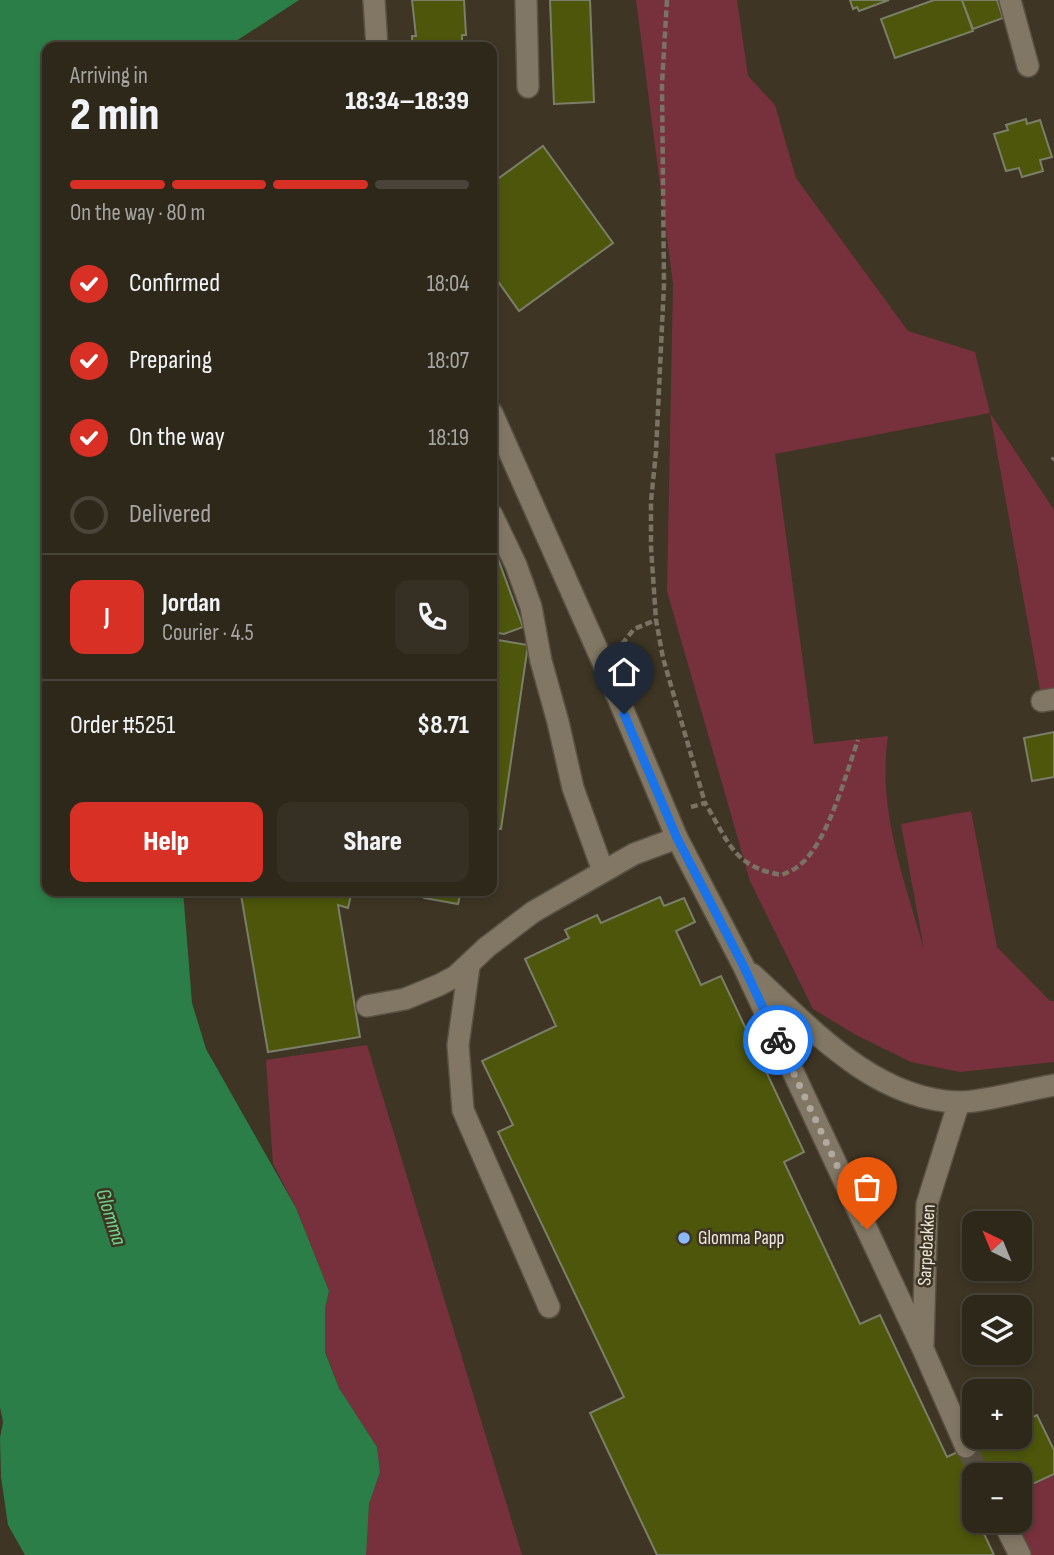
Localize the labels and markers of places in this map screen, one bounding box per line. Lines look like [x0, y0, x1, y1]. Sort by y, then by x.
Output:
pin [594, 642, 654, 714]
pin [837, 1157, 897, 1229]
place label: Glomma Papp [698, 1227, 785, 1250]
marker: Glomma Papp [676, 1230, 692, 1246]

